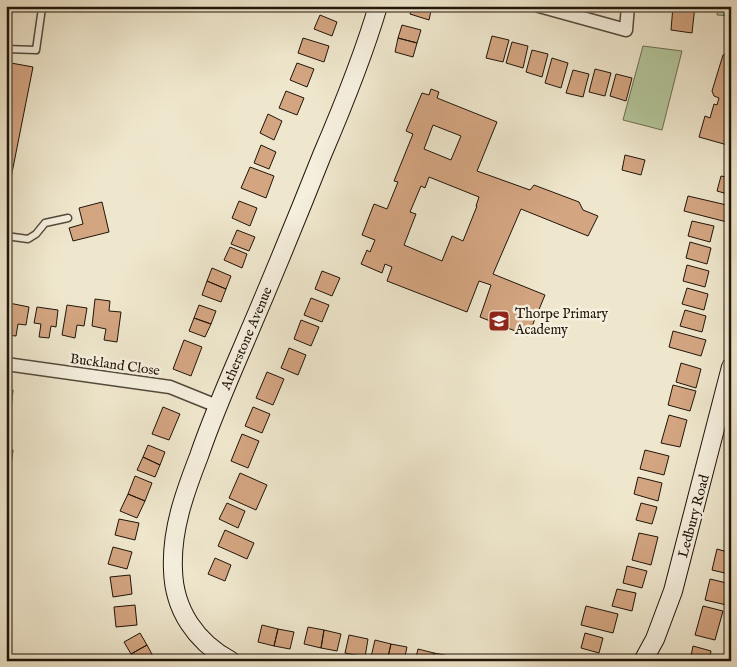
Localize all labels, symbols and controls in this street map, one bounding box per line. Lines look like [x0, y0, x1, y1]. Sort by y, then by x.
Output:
street label: Atherstone Avenue [217, 284, 277, 394]
place label: Thorpe Primary Academy [514, 305, 608, 339]
school or university icon: Thorpe Primary Academy [487, 309, 511, 333]
street label: Buckland Close [69, 350, 162, 380]
street label: Ledbury Road [674, 472, 714, 560]

